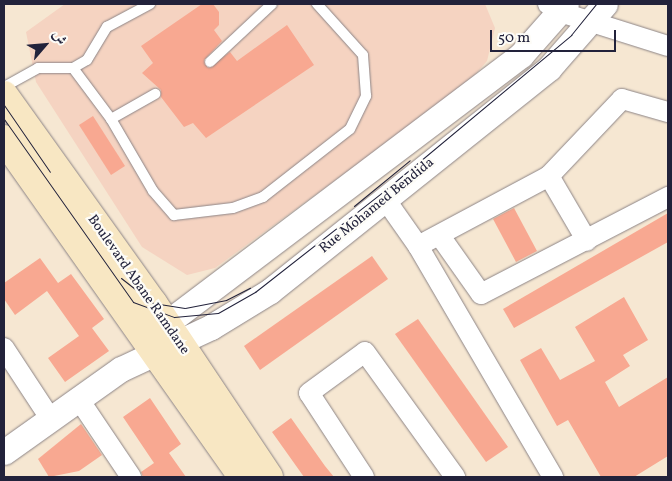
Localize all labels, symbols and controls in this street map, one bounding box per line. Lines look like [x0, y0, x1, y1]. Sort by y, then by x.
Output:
north arrow [20, 20, 70, 70]
scale bar [492, 20, 618, 52]
text: ش [47, 27, 70, 48]
text: 50 m [498, 28, 530, 49]
street label: Rue Mohamed Bendida [316, 155, 438, 257]
street label: Boulevard Abane Ramdane [83, 212, 193, 358]

